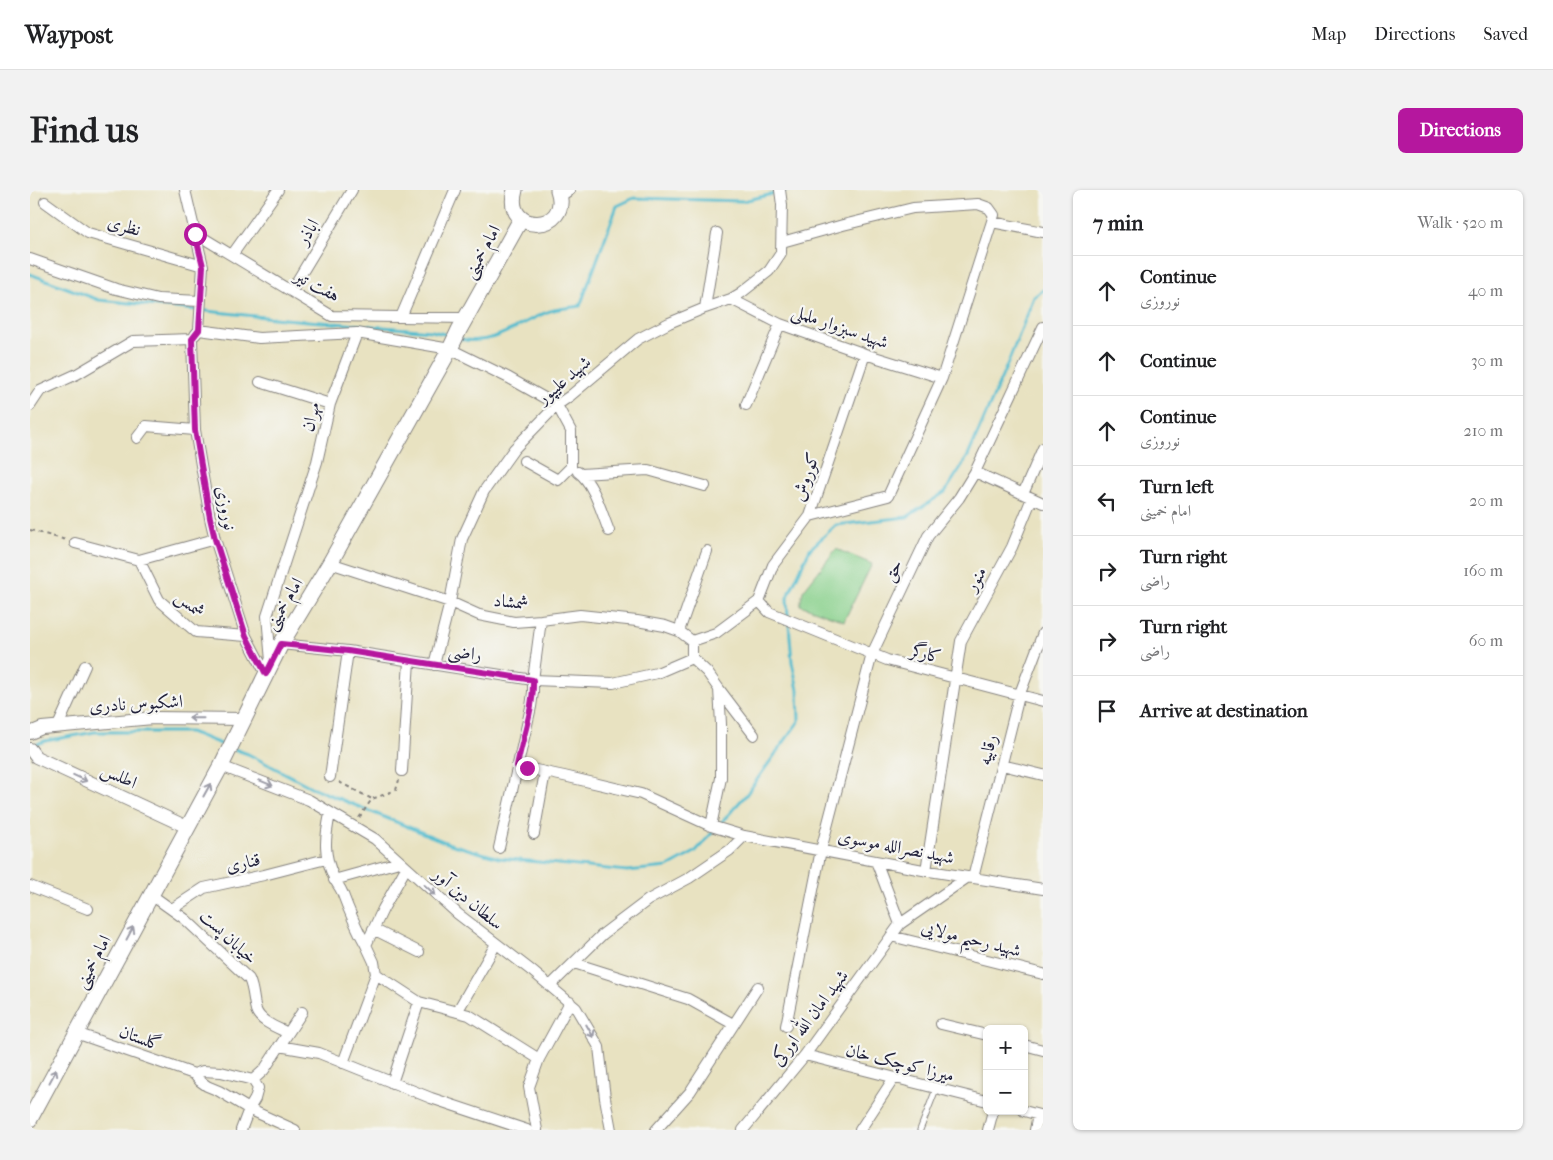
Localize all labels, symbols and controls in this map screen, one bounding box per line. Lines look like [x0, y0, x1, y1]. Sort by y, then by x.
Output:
text: Waypost [25, 21, 113, 49]
text: Map [1312, 24, 1346, 45]
text: Directions [1374, 24, 1455, 45]
text: Saved [1483, 24, 1528, 45]
button: Directions [1398, 108, 1523, 153]
text: Find us [30, 110, 139, 151]
street label: نظری [105, 211, 143, 242]
text: 7 min [1093, 211, 1144, 235]
text: Walk · 520 m [1418, 213, 1503, 232]
street label: اباذر [291, 215, 324, 251]
street label: امام خمینی [459, 222, 510, 285]
route start [184, 223, 207, 246]
street label: هفت تیر [289, 265, 343, 307]
text: Continue [1140, 266, 1216, 288]
icon: ahead [1093, 277, 1121, 305]
text: 40 m [1468, 281, 1503, 300]
text: نوروزی [1140, 291, 1180, 310]
street label: شهید سبزوار ململی [788, 301, 891, 355]
icon: ahead [1093, 347, 1121, 375]
text: Continue [1140, 350, 1216, 372]
street label: شهید علیپور [531, 351, 596, 411]
text: 30 m [1471, 351, 1503, 370]
street label: مهران [297, 400, 326, 434]
text: Continue [1140, 406, 1216, 428]
icon: ahead [1093, 417, 1121, 445]
text: 210 m [1464, 421, 1503, 440]
text: نوروزی [1140, 431, 1180, 450]
street label: کوروش [788, 450, 824, 504]
text: Turn left [1140, 476, 1214, 498]
street label: نوروزی [211, 484, 241, 532]
icon: left [1093, 487, 1121, 515]
text: 20 m [1469, 491, 1503, 510]
text: امام خمینی [1140, 501, 1191, 520]
text: Turn right [1140, 546, 1227, 568]
street label: حق [879, 556, 907, 586]
icon: right [1093, 557, 1121, 585]
text: 160 m [1463, 561, 1503, 580]
street label: منور [960, 563, 991, 597]
text: راضی [1140, 571, 1170, 590]
street label: امام خمینی [260, 574, 312, 637]
street label: شمس [170, 586, 209, 623]
street label: شمشاد [493, 590, 529, 614]
text: Turn right [1140, 616, 1227, 638]
icon: right [1093, 627, 1121, 655]
text: 60 m [1469, 631, 1503, 650]
street label: کارگر [906, 637, 944, 668]
street label: راضی [447, 640, 483, 668]
text: راضی [1140, 641, 1170, 660]
street label: اشکبوس نادری [89, 691, 183, 717]
icon: arrive [1093, 697, 1121, 725]
text: Arrive at destination [1140, 700, 1308, 722]
one-way arrow [188, 713, 204, 723]
street label: رقابیه [974, 732, 1002, 768]
route end [516, 757, 539, 780]
street label: اطلس [97, 759, 140, 794]
one-way arrow [72, 773, 87, 783]
one-way arrow [258, 779, 273, 789]
one-way arrow [203, 783, 212, 798]
street label: شهید نصرالله موسوی [836, 825, 956, 870]
street label: قناری [224, 849, 262, 877]
street label: سلطان دین آور [427, 862, 507, 934]
one-way arrow [423, 884, 436, 895]
street label: خیابان پست [194, 905, 261, 970]
street label: شهید رحیم مولایی [917, 916, 1023, 968]
one-way arrow [126, 926, 135, 941]
street label: امام خمینی [70, 932, 120, 995]
street label: شهید امان الله اورکی [764, 963, 854, 1071]
street label: گلستان [116, 1020, 164, 1055]
one-way arrow [585, 1023, 595, 1038]
map controls [983, 1025, 1028, 1115]
button: + [983, 1025, 1028, 1070]
street label: میرزا کوچک خان [843, 1039, 957, 1088]
one-way arrow [49, 1069, 58, 1084]
button: − [983, 1070, 1028, 1115]

